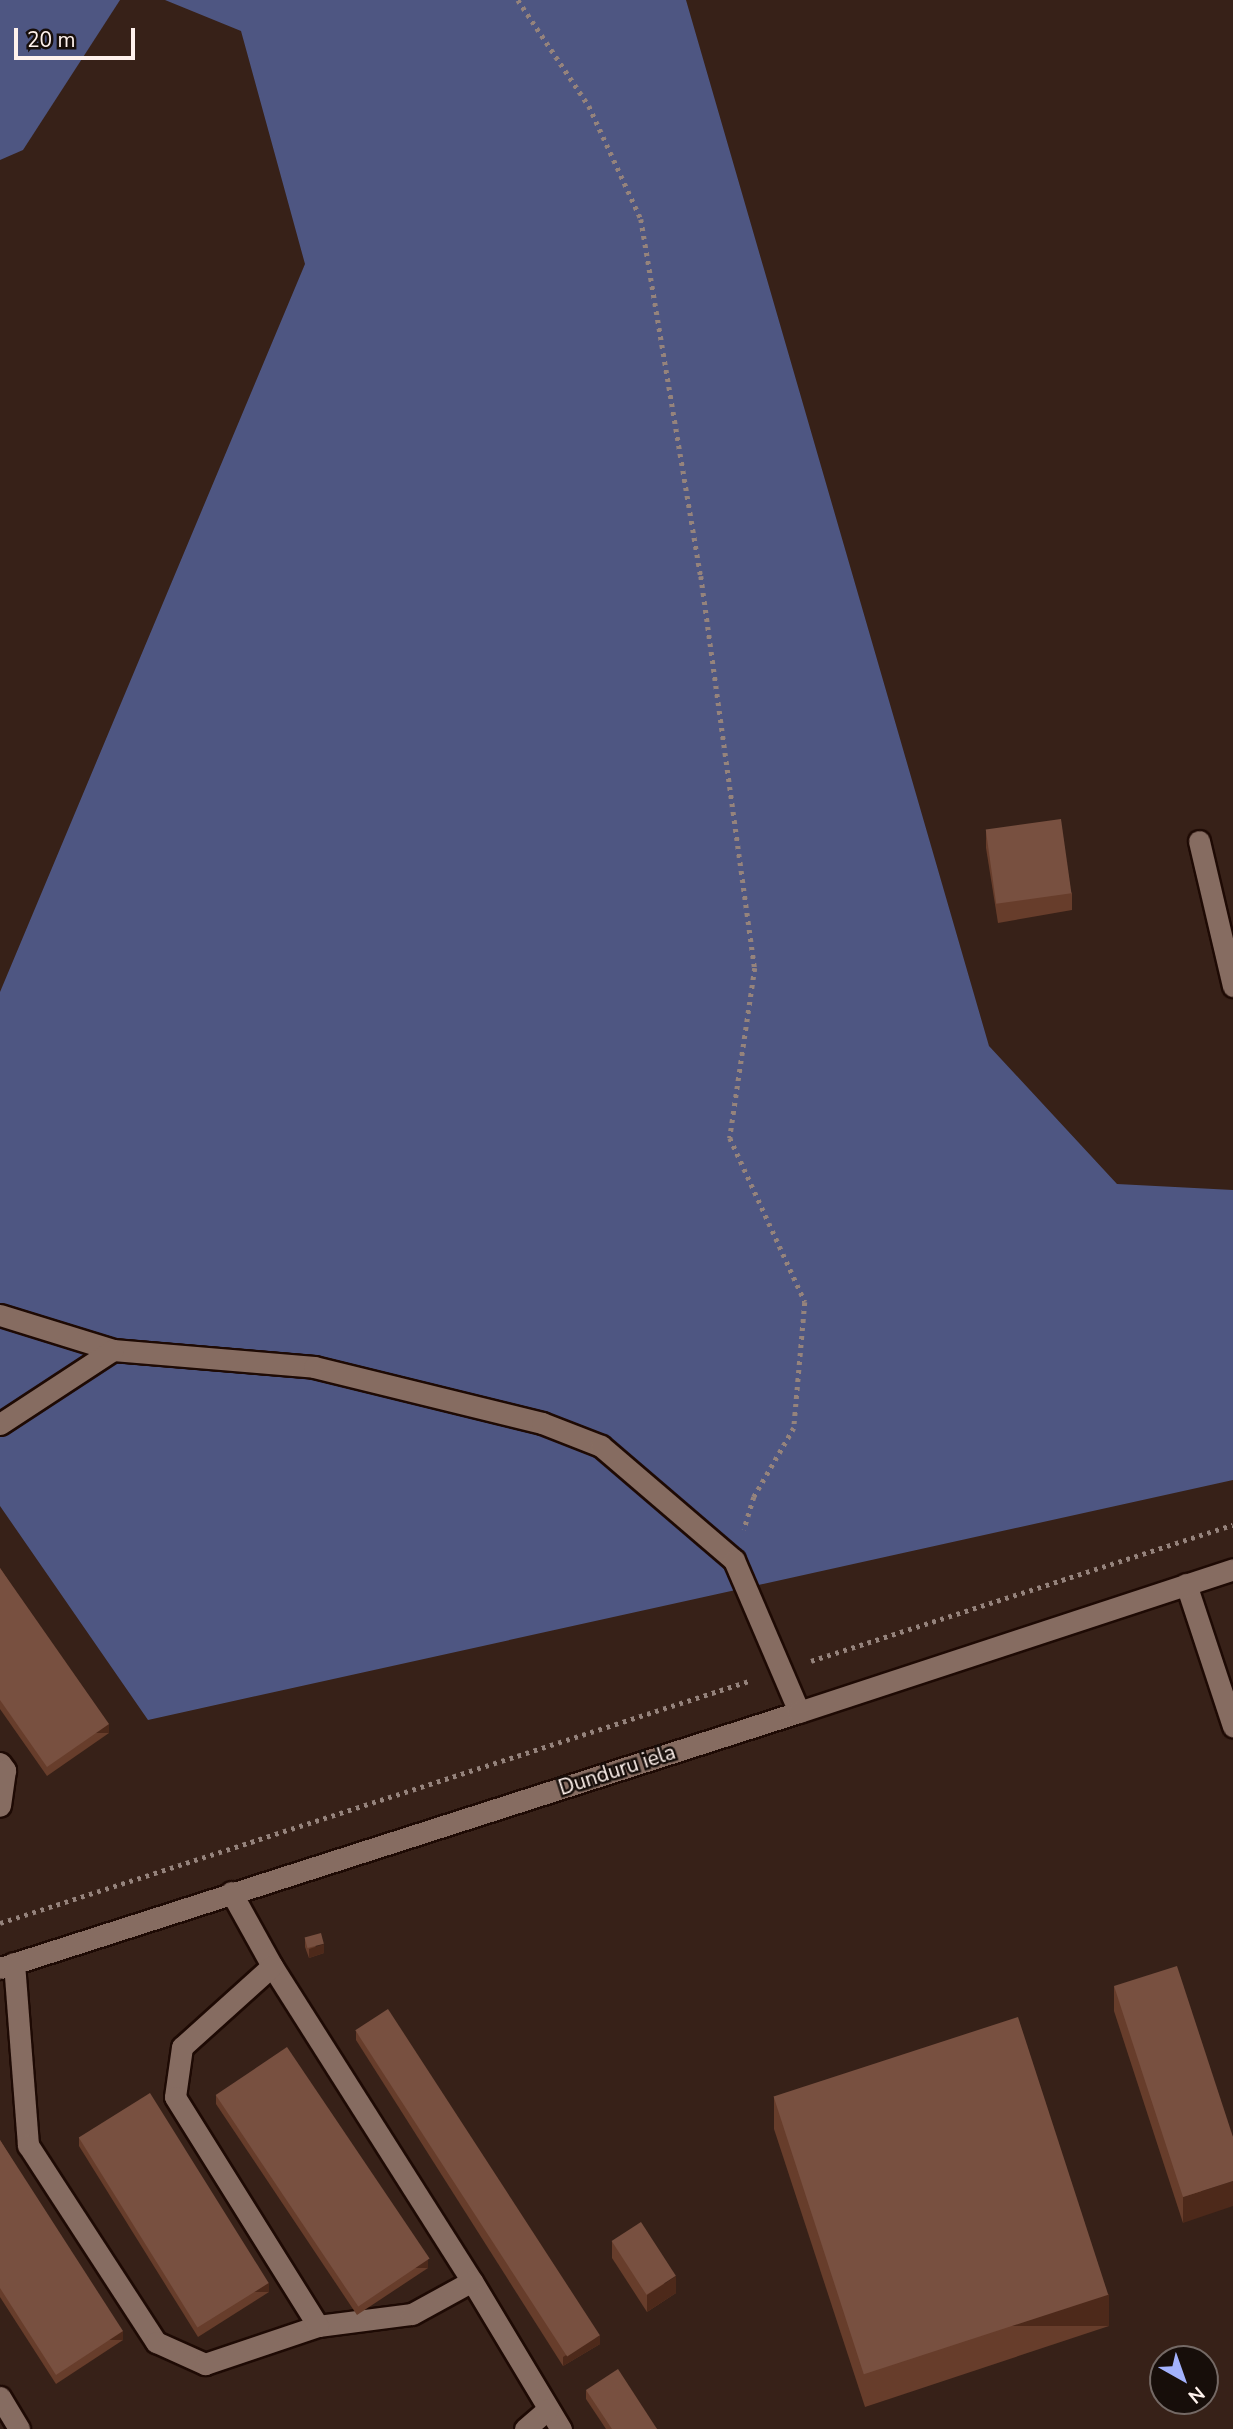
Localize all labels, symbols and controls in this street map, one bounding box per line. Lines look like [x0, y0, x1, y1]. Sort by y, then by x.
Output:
scale bar [18, 14, 138, 58]
text: 20 m [27, 26, 76, 54]
street label: Dunduru iela [555, 1739, 679, 1801]
north arrow [1149, 2345, 1219, 2415]
text: N [1182, 2380, 1210, 2409]

